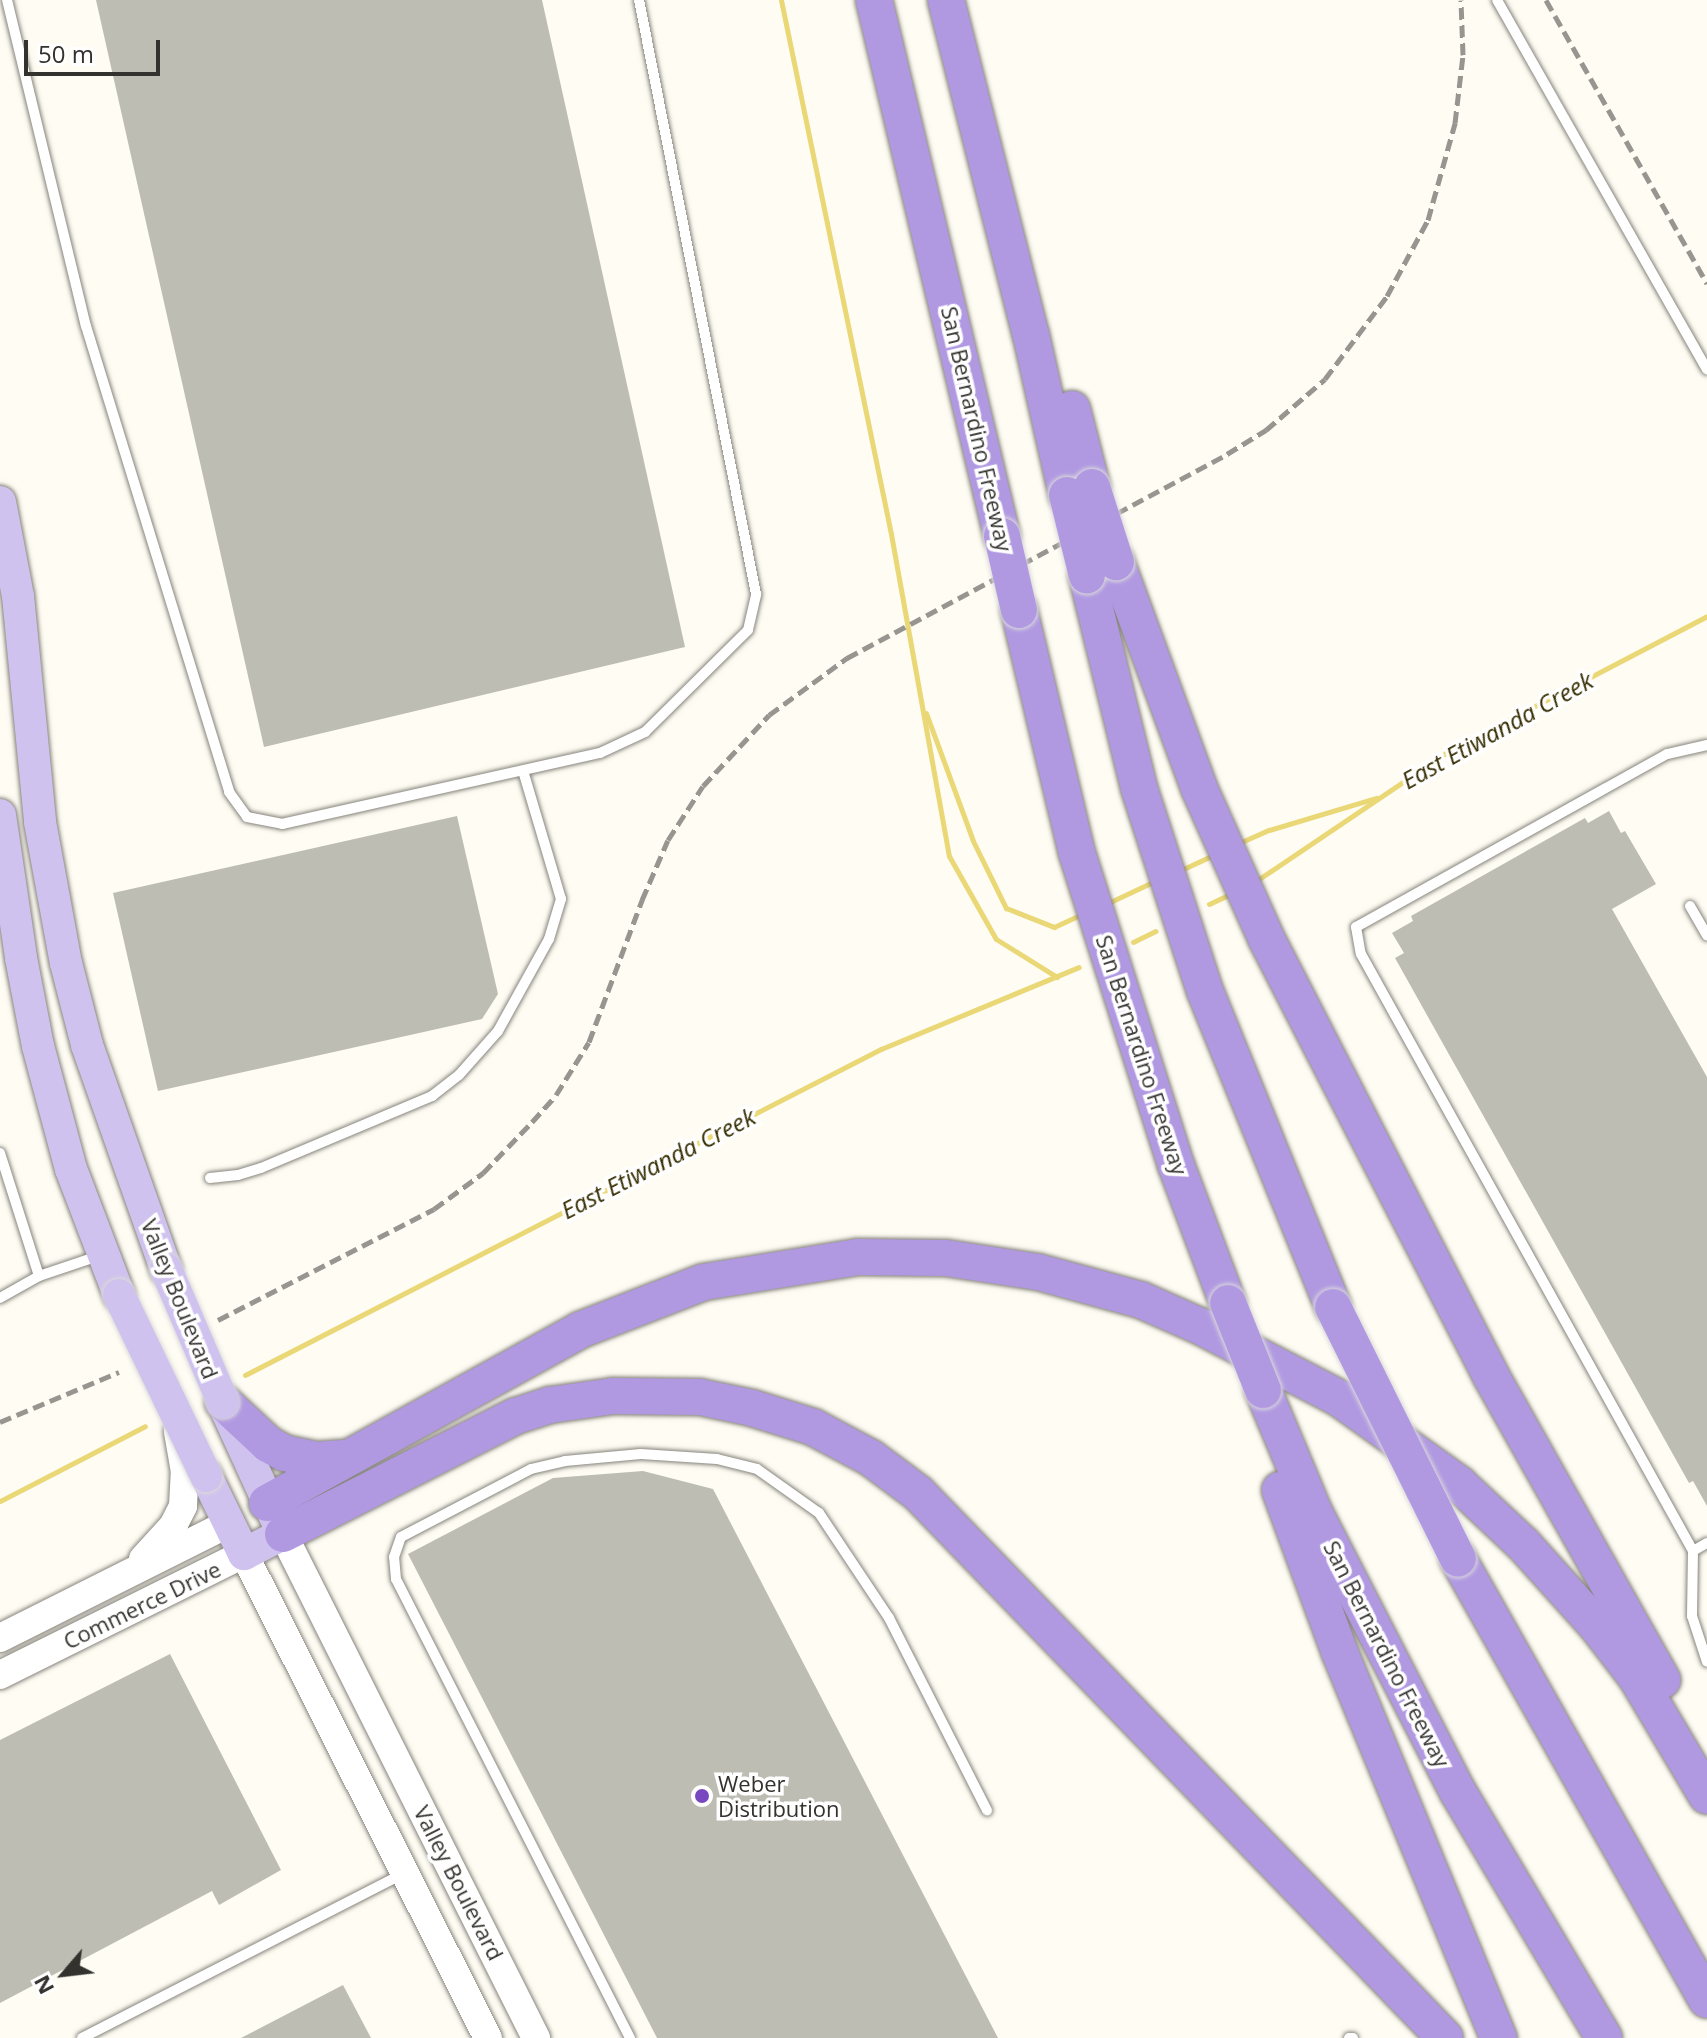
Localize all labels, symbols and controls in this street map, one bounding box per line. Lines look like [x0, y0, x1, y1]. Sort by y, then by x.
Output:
scale bar [28, 24, 164, 74]
text: 50 m [38, 37, 94, 70]
street label: San Bernardino Freeway [936, 304, 1018, 554]
water label: East Etiwanda Creek [1396, 665, 1598, 795]
street label: San Bernardino Freeway [1091, 932, 1193, 1178]
water label: East Etiwanda Creek [556, 1102, 760, 1224]
street label: Valley Boulevard [136, 1215, 224, 1383]
street label: San Bernardino Freeway [1318, 1536, 1456, 1772]
street label: Commerce Drive [59, 1556, 225, 1654]
place label: Weber Distribution [718, 1770, 839, 1822]
marker: Weber Distribution [693, 1787, 711, 1805]
street label: Valley Boulevard [409, 1801, 509, 1965]
north arrow [24, 1934, 104, 2014]
text: N [25, 1970, 60, 2000]

